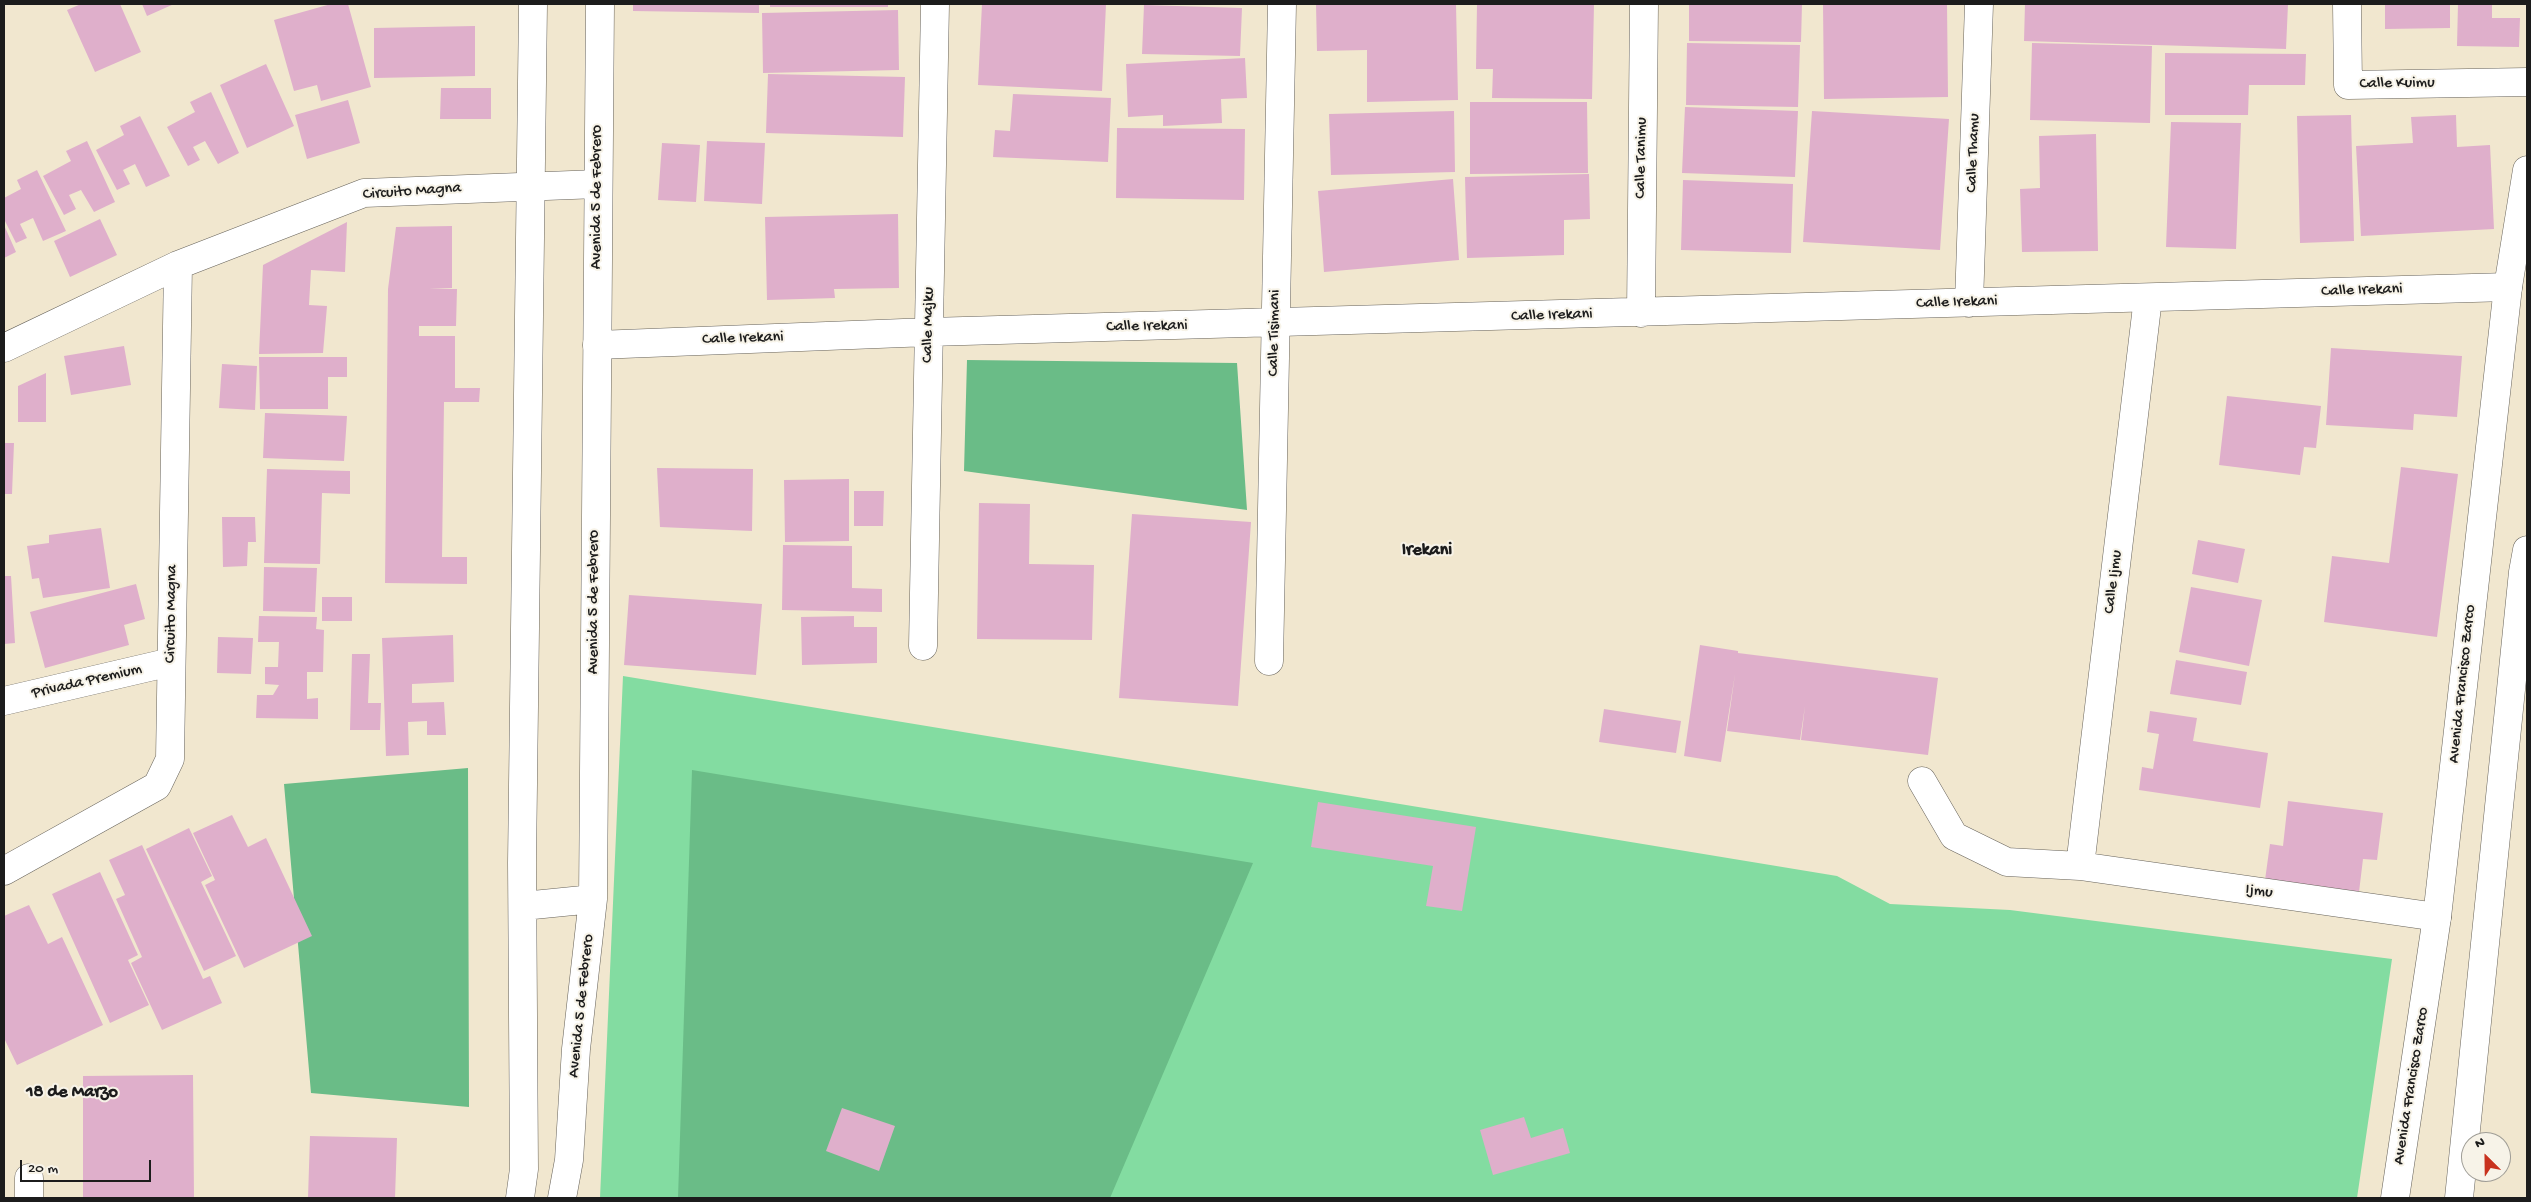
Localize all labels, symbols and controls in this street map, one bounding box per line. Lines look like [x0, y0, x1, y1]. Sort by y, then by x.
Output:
street label: Calle Kuimu [2359, 74, 2435, 94]
street label: Calle Thamu [1963, 113, 1985, 193]
street label: Calle Tanimu [1632, 117, 1652, 199]
street label: Avenida 5 de Febrero [588, 125, 608, 269]
street label: Circuito Magna [362, 179, 462, 205]
street label: Calle Irekani [2321, 280, 2403, 302]
street label: Calle Majku [919, 287, 939, 363]
street label: Calle Tisimani [1265, 289, 1285, 377]
street label: Calle Irekani [1916, 292, 1998, 314]
street label: Calle Irekani [1511, 305, 1593, 327]
street label: Calle Irekani [1106, 317, 1188, 337]
street label: Calle Irekani [702, 328, 784, 350]
street label: Avenida 5 de Febrero [585, 530, 605, 674]
district label: Irekani [1402, 540, 1452, 562]
street label: Calle Ijmu [2101, 549, 2127, 615]
street label: Circuito Magna [162, 565, 182, 663]
street label: Avenida Francisco Zarco [2445, 604, 2481, 764]
street label: Privada Premium [30, 660, 144, 704]
street label: Ijmu [2244, 881, 2274, 903]
street label: Avenida 5 de Febrero [565, 933, 599, 1079]
street label: Avenida Francisco Zarco [2390, 1006, 2434, 1166]
district label: 18 de Marzo [26, 1082, 118, 1104]
north arrow [2461, 1132, 2511, 1182]
text: N [2473, 1134, 2488, 1153]
scale bar [22, 1150, 154, 1182]
text: 20 m [28, 1160, 58, 1178]

